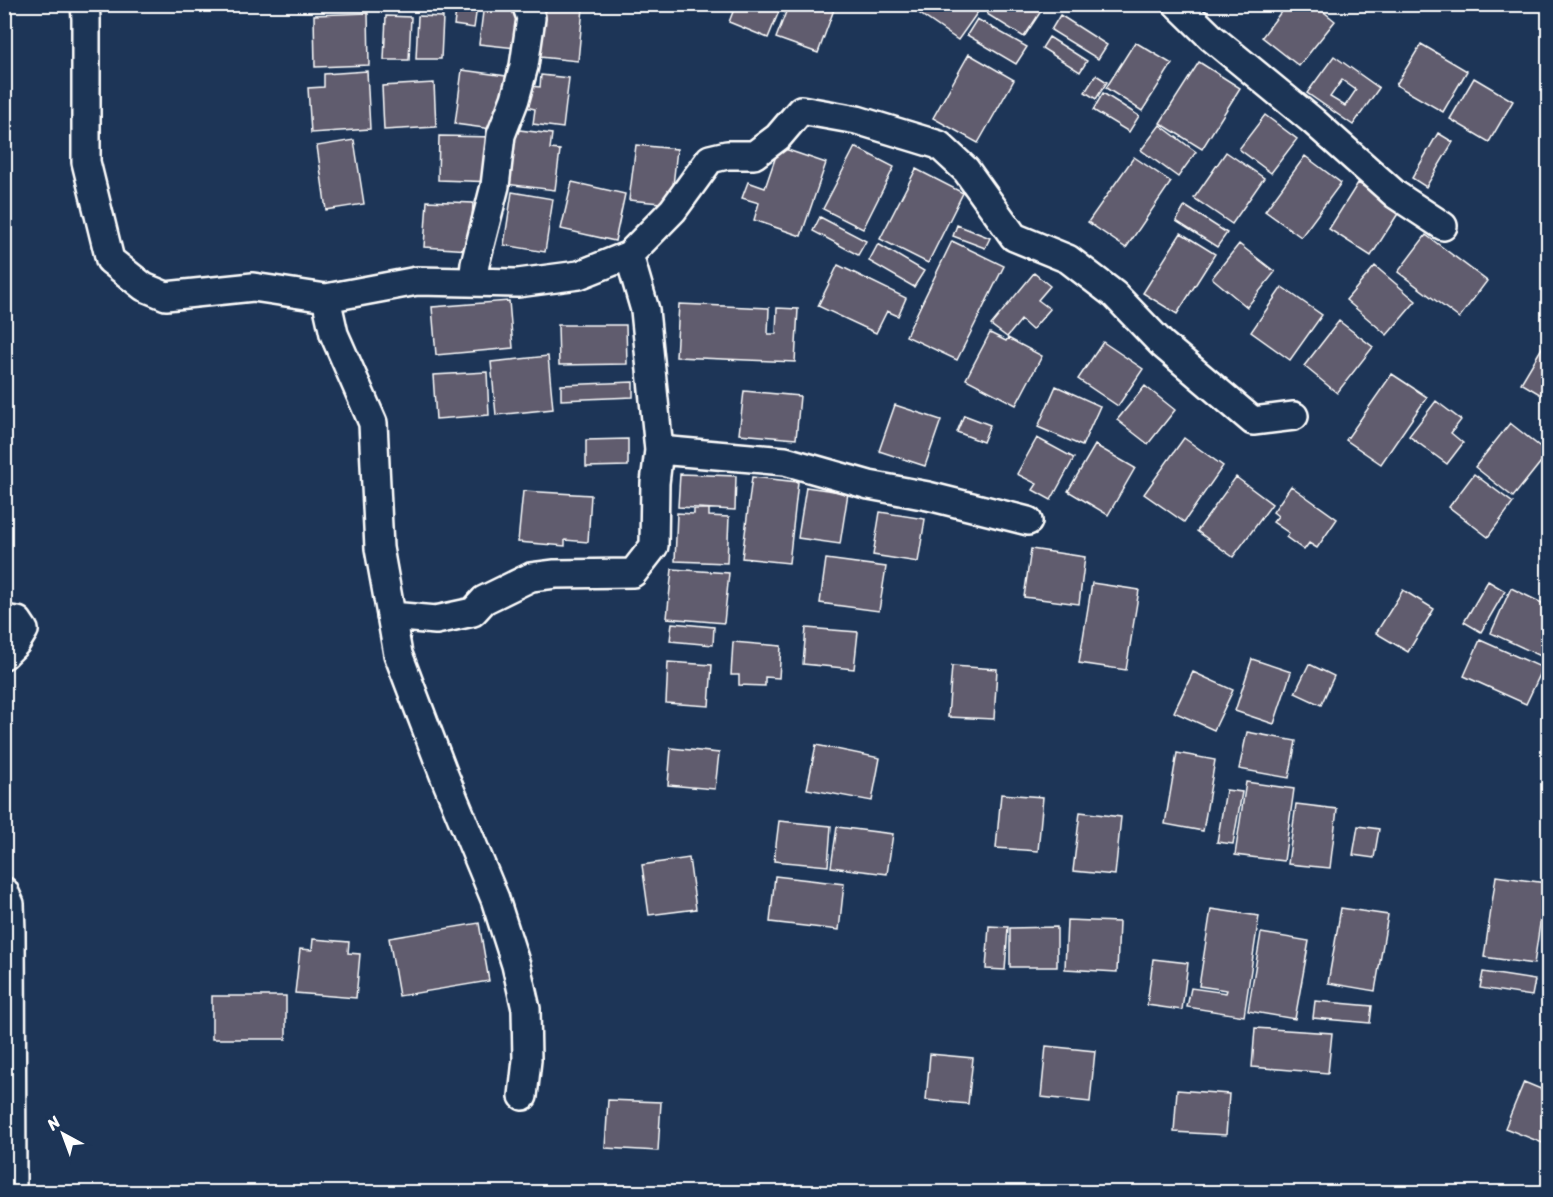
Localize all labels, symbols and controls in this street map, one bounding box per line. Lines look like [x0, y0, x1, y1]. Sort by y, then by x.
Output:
north arrow [33, 1104, 93, 1164]
text: N [39, 1108, 68, 1138]

